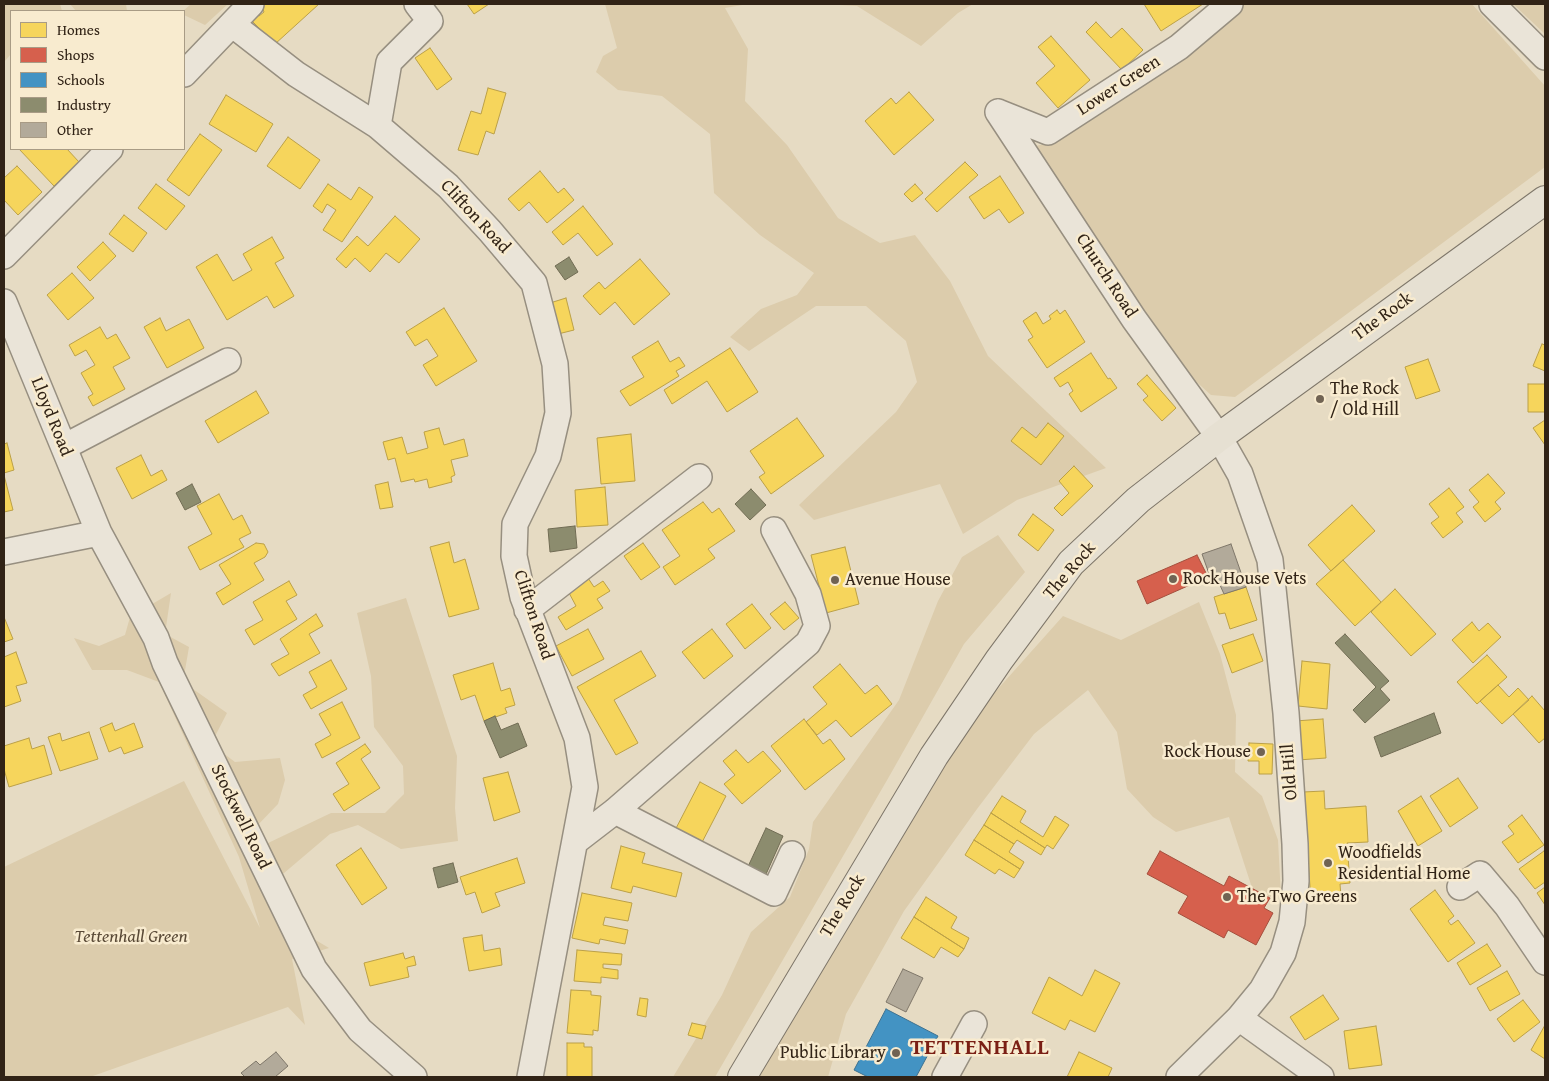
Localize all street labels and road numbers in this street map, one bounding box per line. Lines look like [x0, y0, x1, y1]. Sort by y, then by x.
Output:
street label: Lower Green [1073, 51, 1165, 121]
street label: Clifton Road [435, 176, 515, 258]
street label: Church Road [1071, 230, 1141, 322]
street label: The Rock [1349, 288, 1417, 346]
street label: Lloyd Road [25, 374, 77, 460]
street label: The Rock [1039, 538, 1101, 604]
street label: Clifton Road [508, 567, 558, 663]
street label: Old Hill [1277, 743, 1303, 801]
street label: Stockwell Road [205, 761, 275, 873]
street label: The Rock [816, 871, 870, 941]

